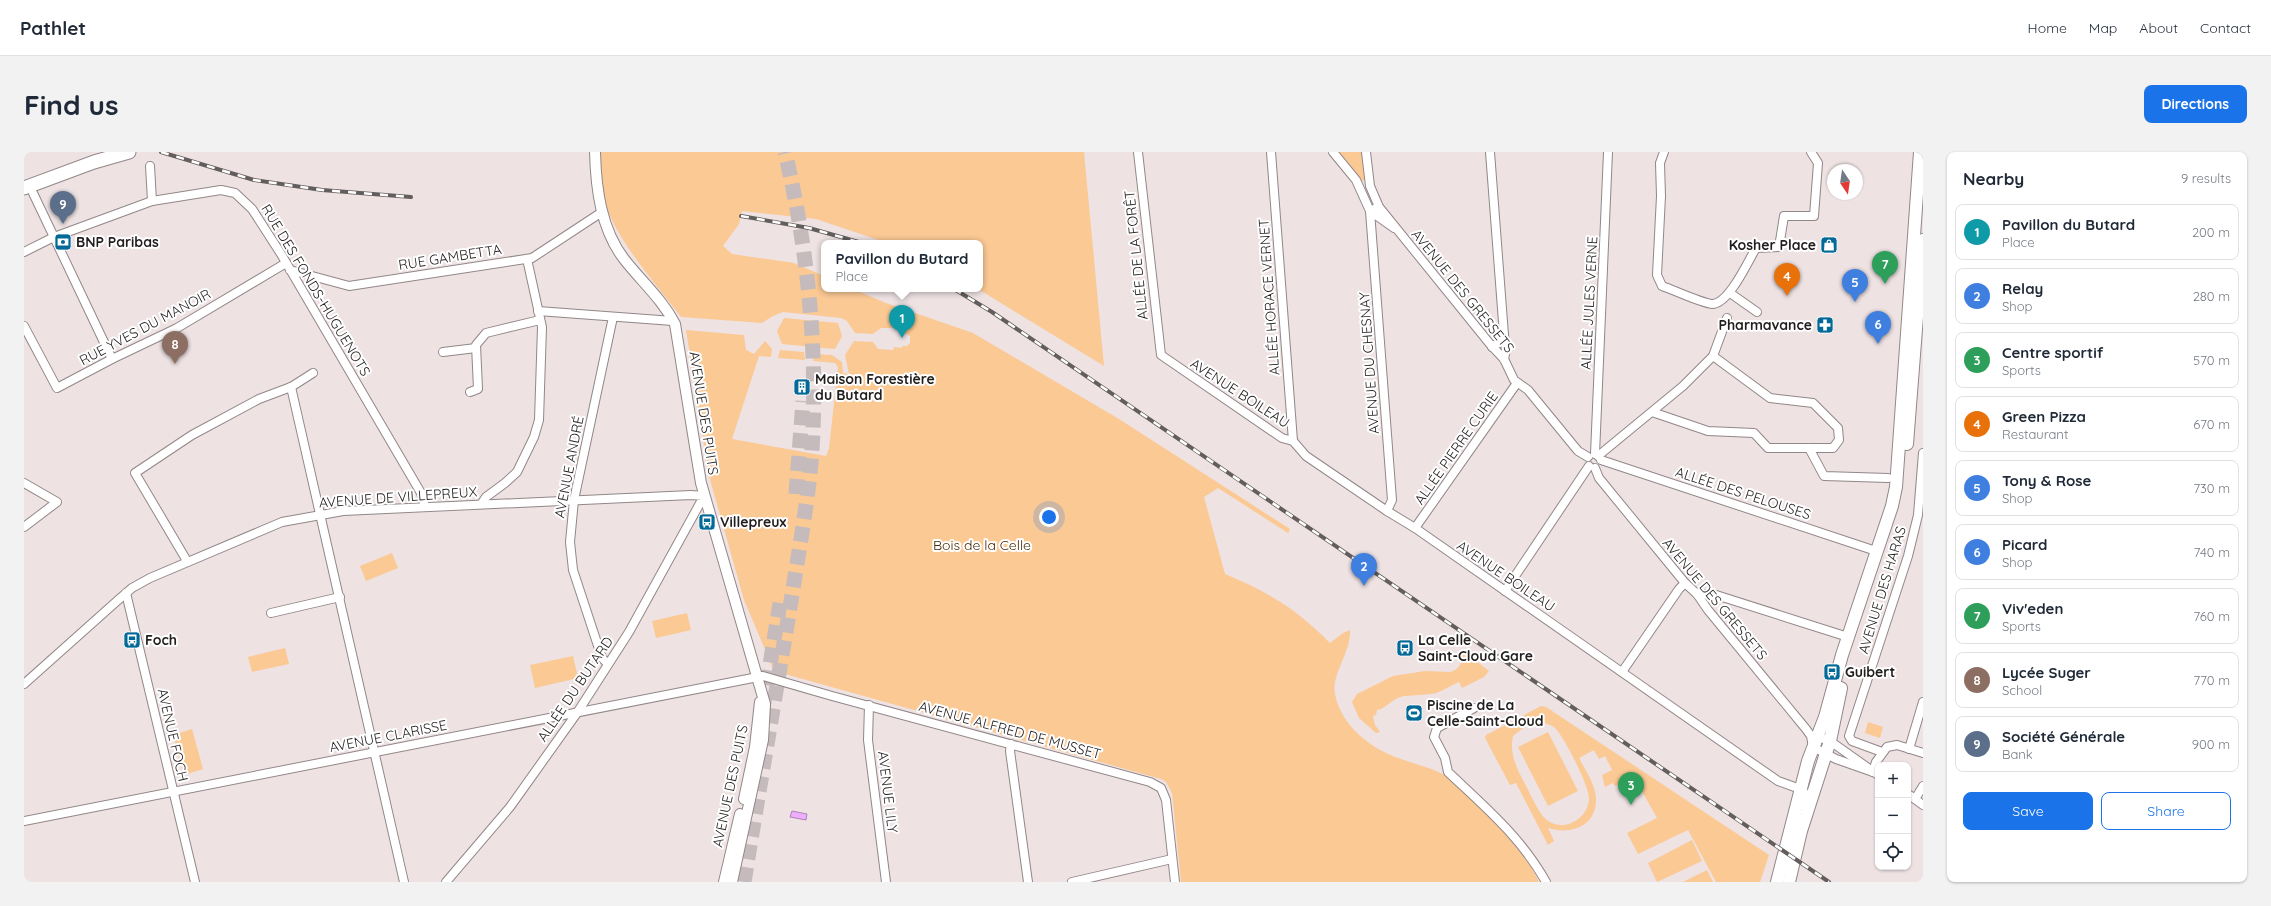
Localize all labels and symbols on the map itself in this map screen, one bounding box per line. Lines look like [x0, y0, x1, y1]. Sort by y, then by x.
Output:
north arrow [1827, 164, 1863, 200]
street label: ALLÉE DE LA FORÊT [1120, 189, 1152, 321]
pin: 9 [50, 191, 76, 224]
street label: RUE DES FONDS-HUGUENOTS [257, 201, 375, 379]
street label: ALLÉE HORACE VERNET [1255, 218, 1283, 376]
street label: AVENUE DES GRESSETS [1408, 226, 1518, 357]
bank icon: BNP Paribas [53, 232, 73, 252]
place label: BNP Paribas [76, 233, 159, 251]
shop icon: Kosher Place [1819, 235, 1839, 255]
street label: ALLÉE JULES VERNE [1577, 236, 1601, 370]
place label: Kosher Place [1729, 236, 1816, 254]
street label: RUE GAMBETTA [397, 240, 503, 274]
pin: 7 [1872, 251, 1898, 284]
pin: 4 [1774, 263, 1800, 296]
pin: 5 [1842, 269, 1868, 302]
street label: RUE YVES DU MANOIR [76, 285, 214, 369]
street label: AVENUE DU CHESNAY [1355, 291, 1383, 435]
pin: 1 [889, 305, 915, 338]
pin: 6 [1865, 311, 1891, 344]
pharmacy icon: Pharmavance [1815, 315, 1835, 335]
place label: Pharmavance [1718, 316, 1812, 334]
pin: 8 [162, 331, 188, 364]
street label: AVENUE DES PUITS [685, 350, 723, 476]
street label: AVENUE BOILEAU [1187, 354, 1293, 432]
place label: Maison Forestière du Butard [815, 370, 935, 404]
building icon: Maison Forestière du Butard [792, 377, 812, 397]
street label: ALLÉE PIERRE CURIE [1410, 388, 1502, 508]
street label: AVENUE ANDRÉ [550, 414, 588, 520]
street label: ALLÉE DES PELOUSES [1673, 463, 1813, 523]
street label: AVENUE DE VILLEPREUX [318, 482, 478, 512]
your location [1039, 507, 1059, 527]
bus stop icon: Villepreux [697, 512, 717, 532]
place label: Villepreux [720, 513, 787, 531]
street label: AVENUE DES HARAS [1854, 524, 1910, 656]
street label: AVENUE DES GRESSETS [1659, 534, 1771, 664]
park label: Bois de la Celle [933, 536, 1031, 554]
street label: AVENUE BOILEAU [1453, 536, 1559, 616]
pin: 2 [1351, 553, 1377, 586]
bus stop icon: Foch [122, 630, 142, 650]
place label: Foch [145, 631, 177, 649]
place label: La Celle Saint-Cloud Gare [1418, 631, 1533, 665]
street label: ALLÉE DU BUTARD [533, 633, 617, 745]
bus stop icon: La Celle Saint-Cloud Gare [1395, 638, 1415, 658]
bus stop icon: Guibert [1822, 662, 1842, 682]
place label: Guibert [1845, 663, 1895, 681]
street label: AVENUE FOCH [154, 687, 192, 783]
place label: Piscine de La Celle-Saint-Cloud [1427, 696, 1544, 730]
street label: AVENUE ALFRED DE MUSSET [917, 697, 1103, 763]
sports icon: Piscine de La Celle-Saint-Cloud [1404, 703, 1424, 723]
street label: AVENUE CLARISSE [328, 716, 448, 756]
street label: AVENUE DES PUITS [708, 723, 752, 849]
street label: AVENUE LILY [874, 750, 902, 834]
pin: 3 [1618, 772, 1644, 805]

